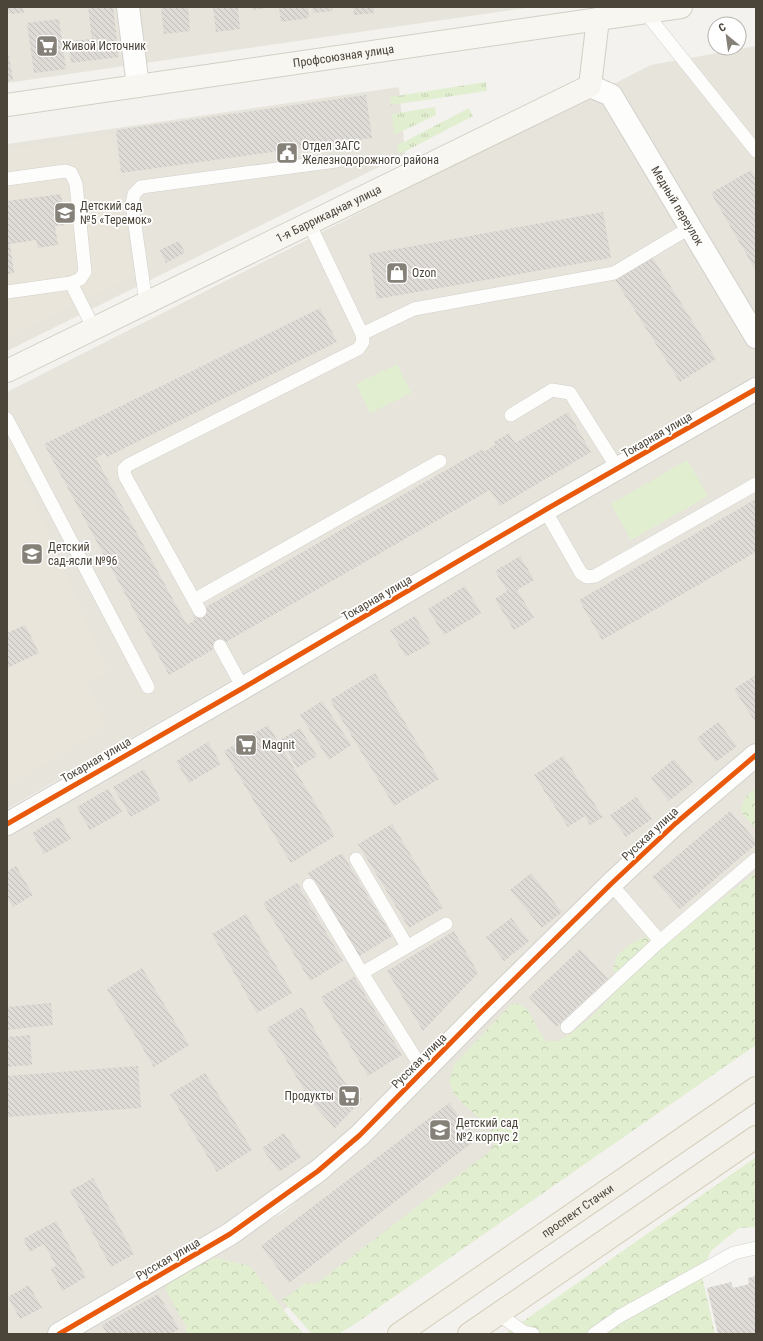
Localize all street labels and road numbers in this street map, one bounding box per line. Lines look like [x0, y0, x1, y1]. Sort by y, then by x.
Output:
street label: Профсоюзная улица [292, 42, 395, 70]
street label: Медный переулок [648, 163, 707, 248]
street label: 1-я Баррикадная улица [274, 182, 384, 245]
street label: Токарная улица [619, 409, 695, 461]
street label: Токарная улица [339, 572, 415, 624]
street label: Токарная улица [58, 734, 134, 786]
street label: Русская улица [619, 804, 681, 864]
street label: Русская улица [389, 1030, 450, 1091]
street label: проспект Стачки [539, 1181, 616, 1241]
street label: Русская улица [133, 1235, 203, 1283]

